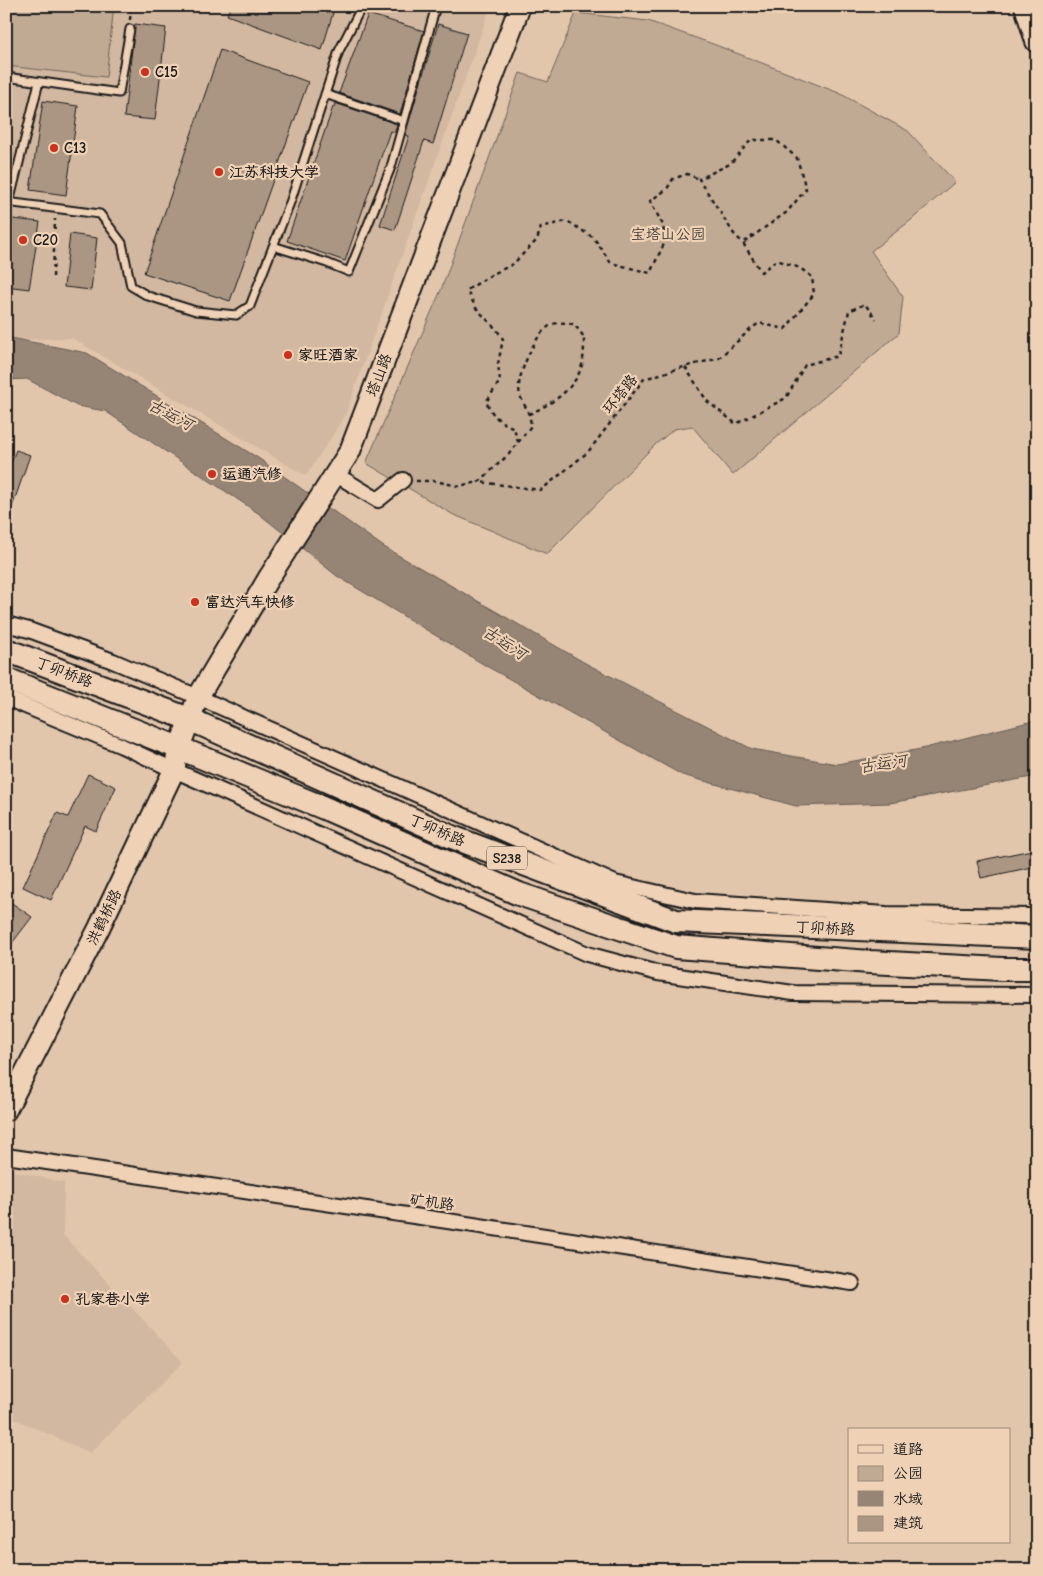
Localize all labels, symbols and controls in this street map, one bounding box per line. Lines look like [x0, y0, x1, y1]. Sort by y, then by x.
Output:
place label: C15 [155, 63, 178, 81]
marker: C15 [139, 66, 151, 78]
place label: C13 [64, 139, 86, 157]
marker: C13 [48, 142, 60, 154]
place label: 江苏科技大学 [229, 163, 319, 181]
marker: 江苏科技大学 [213, 166, 225, 178]
park label: 宝塔山公园 [630, 225, 706, 243]
place label: C20 [33, 231, 58, 249]
marker: C20 [17, 234, 29, 246]
place label: 家旺酒家 [298, 346, 358, 364]
marker: 家旺酒家 [282, 349, 294, 361]
street label: 塔山路 [363, 351, 395, 399]
street label: 环塔路 [599, 371, 641, 417]
water label: 古运河 [145, 396, 199, 436]
place label: 运通汽修 [222, 465, 282, 483]
marker: 运通汽修 [206, 468, 218, 480]
place label: 富达汽车快修 [205, 593, 295, 611]
marker: 富达汽车快修 [189, 596, 201, 608]
water label: 古运河 [479, 622, 532, 665]
street label: 丁卯桥路 [33, 653, 95, 691]
water label: 古运河 [858, 751, 911, 776]
street label: 丁卯桥路 [406, 810, 468, 850]
road number: S238 [487, 846, 527, 870]
street label: 洪鹤桥路 [83, 886, 125, 948]
street label: 丁卯桥路 [795, 917, 855, 939]
street label: 矿机路 [408, 1190, 456, 1214]
place label: 孔家巷小学 [75, 1290, 150, 1308]
marker: 孔家巷小学 [59, 1293, 71, 1305]
legend [848, 1428, 1010, 1544]
text: 道路 [893, 1440, 923, 1458]
text: 公园 [893, 1464, 923, 1482]
text: 水域 [893, 1490, 923, 1508]
text: 建筑 [893, 1514, 923, 1532]

